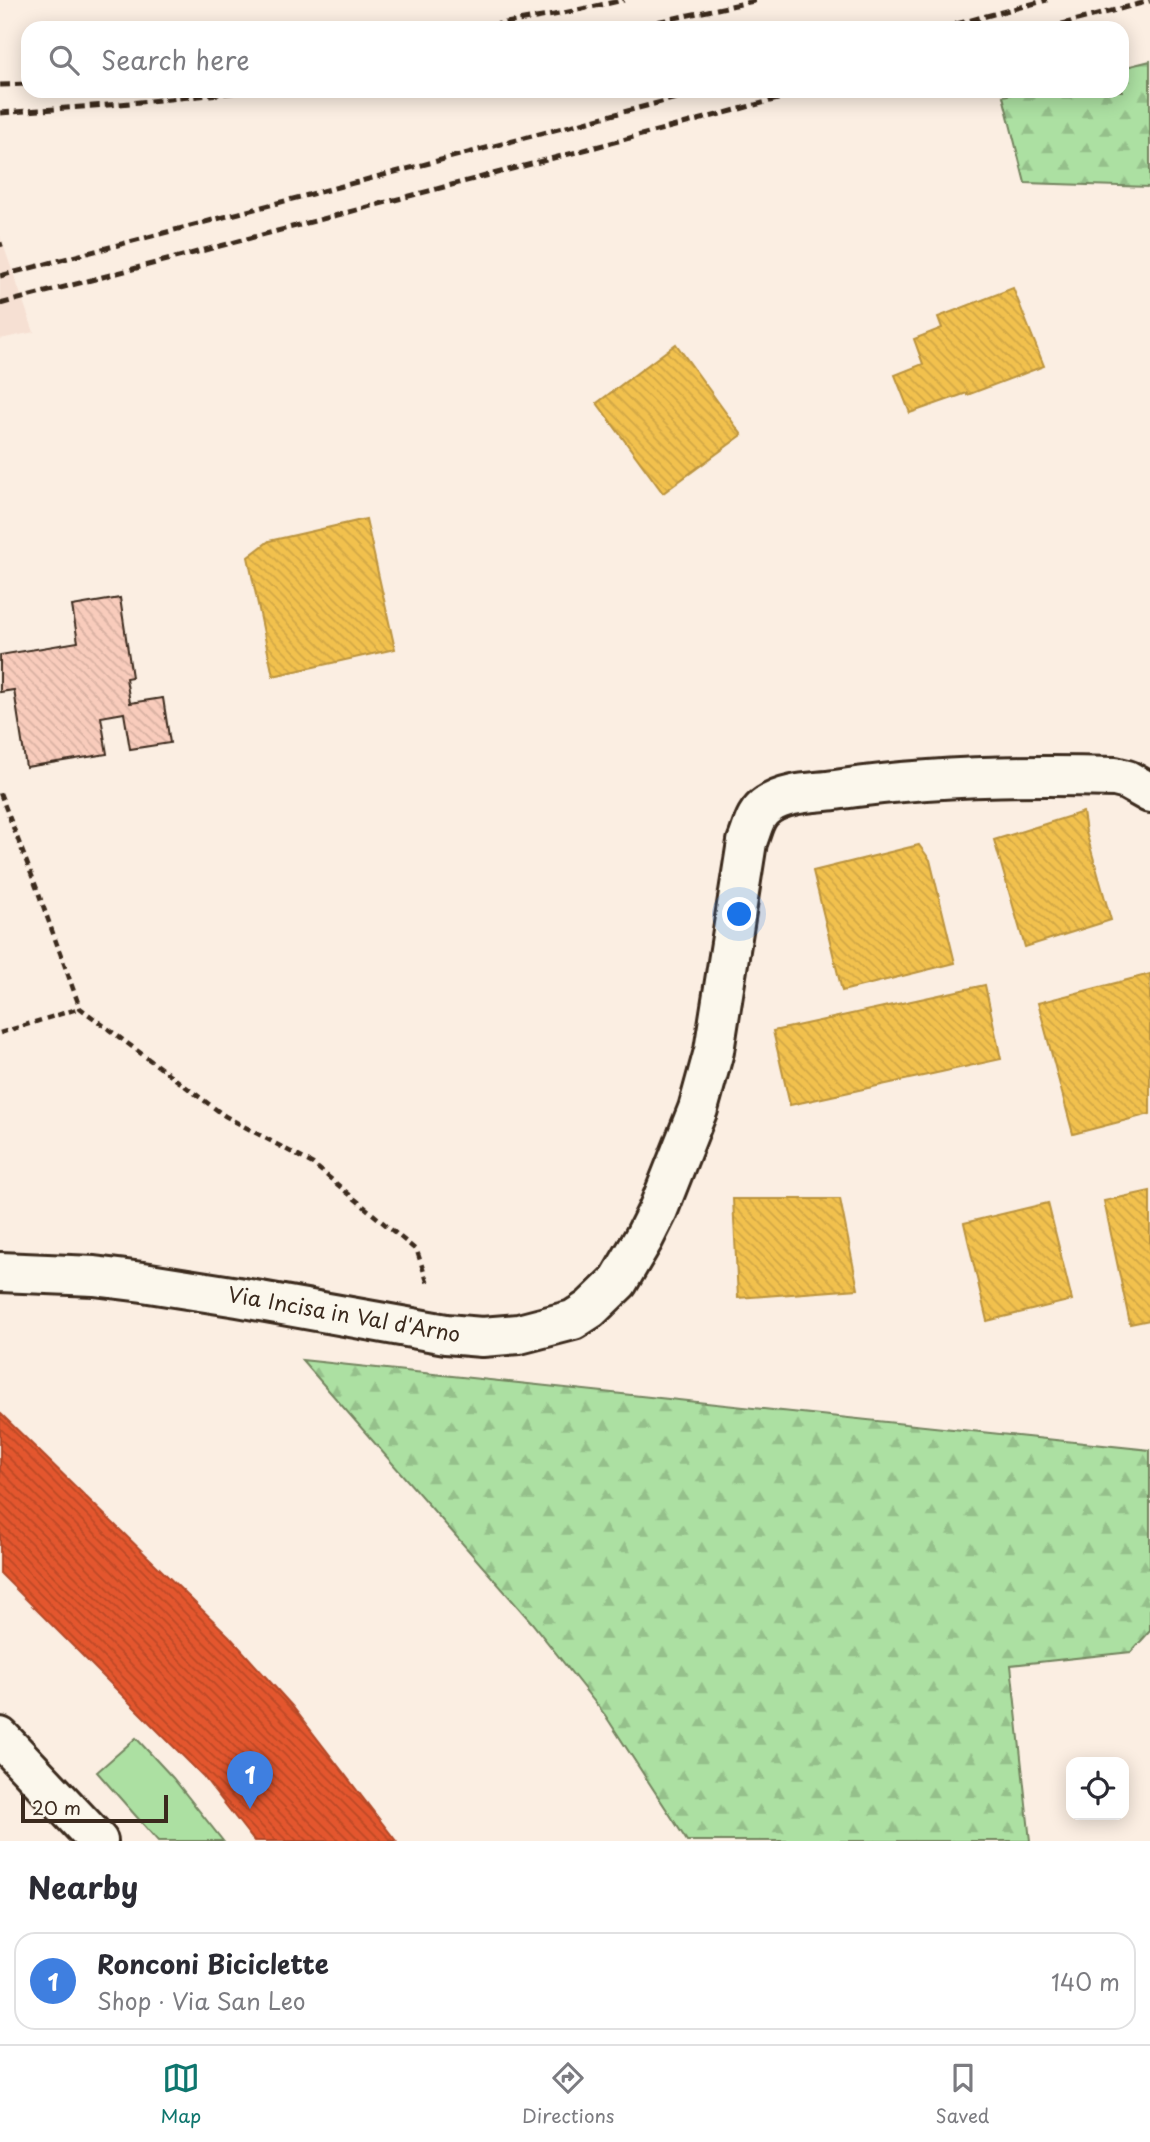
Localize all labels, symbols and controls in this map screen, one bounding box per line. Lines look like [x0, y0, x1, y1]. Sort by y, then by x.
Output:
search box [21, 21, 1129, 98]
text: Search here [101, 40, 250, 79]
icon: search [45, 41, 83, 79]
your location [722, 897, 756, 931]
street label: Via Incisa in Val d'Arno [226, 1277, 463, 1349]
pin: 1 [227, 1751, 273, 1809]
map controls [1066, 1757, 1129, 1820]
button: locate [1066, 1757, 1129, 1820]
scale bar [21, 1792, 168, 1824]
text: 20 m [32, 1793, 81, 1821]
text: Nearby [28, 1864, 138, 1909]
text: Ronconi Biciclette [97, 1944, 329, 1983]
text: 1 [48, 1964, 59, 1999]
text: 140 m [1051, 1964, 1120, 1999]
text: Shop · Via San Leo [97, 1983, 305, 2018]
tab: Map [161, 2059, 201, 2129]
tab: Directions [522, 2059, 615, 2129]
tab: Saved [936, 2059, 989, 2129]

